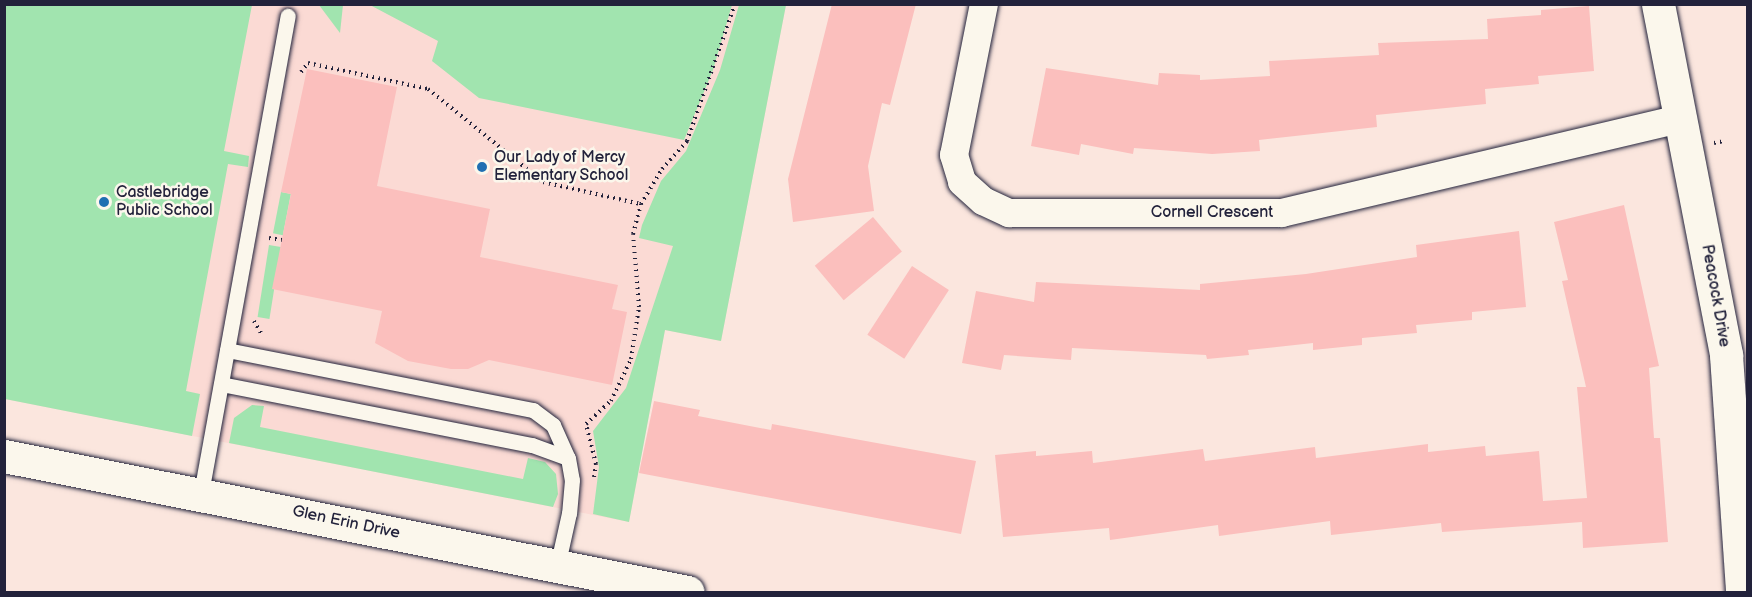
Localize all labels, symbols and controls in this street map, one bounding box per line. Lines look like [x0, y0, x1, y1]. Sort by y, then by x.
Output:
place label: Our Lady of Mercy Elementary School [494, 148, 630, 186]
marker: Our Lady of Mercy Elementary School [475, 160, 489, 174]
place label: Castlebridge Public School [116, 183, 213, 221]
marker: Castlebridge Public School [97, 195, 111, 209]
street label: Cornell Crescent [1151, 203, 1273, 223]
street label: Peacock Drive [1697, 243, 1733, 349]
street label: Glen Erin Drive [291, 502, 401, 544]

